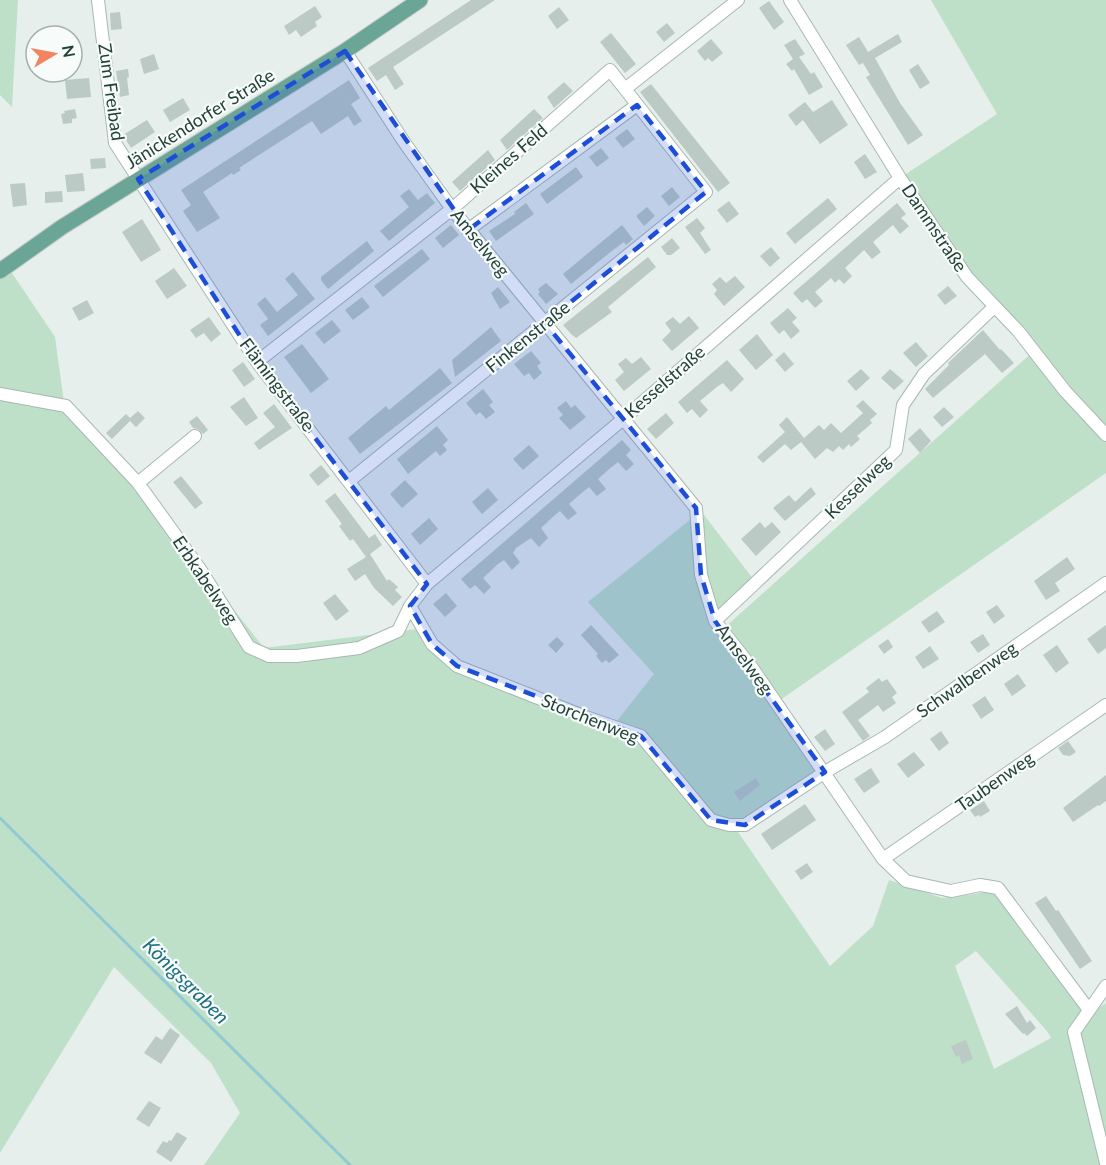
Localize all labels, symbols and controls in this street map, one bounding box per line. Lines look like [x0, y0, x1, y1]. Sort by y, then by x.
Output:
north arrow [24, 24, 84, 84]
street label: Zum Freibad [94, 42, 130, 142]
text: N [59, 44, 80, 59]
street label: Jänickendorfer Straße [121, 63, 278, 173]
street label: Kleines Feld [465, 119, 551, 198]
street label: Dammstraße [897, 179, 972, 276]
street label: Amselweg [447, 204, 515, 281]
street label: Finkenstraße [481, 296, 574, 377]
street label: Flämingstraße [236, 333, 320, 435]
street label: Kesselstraße [620, 340, 709, 422]
street label: Kesselweg [820, 450, 895, 523]
street label: Erbkabelweg [168, 531, 243, 628]
street label: Amselweg [712, 619, 778, 698]
street label: Schwalbenweg [912, 636, 1021, 722]
street label: Storchenweg [538, 689, 642, 748]
street label: Taubenweg [951, 746, 1038, 816]
water label: Königsgraben [139, 932, 235, 1028]

